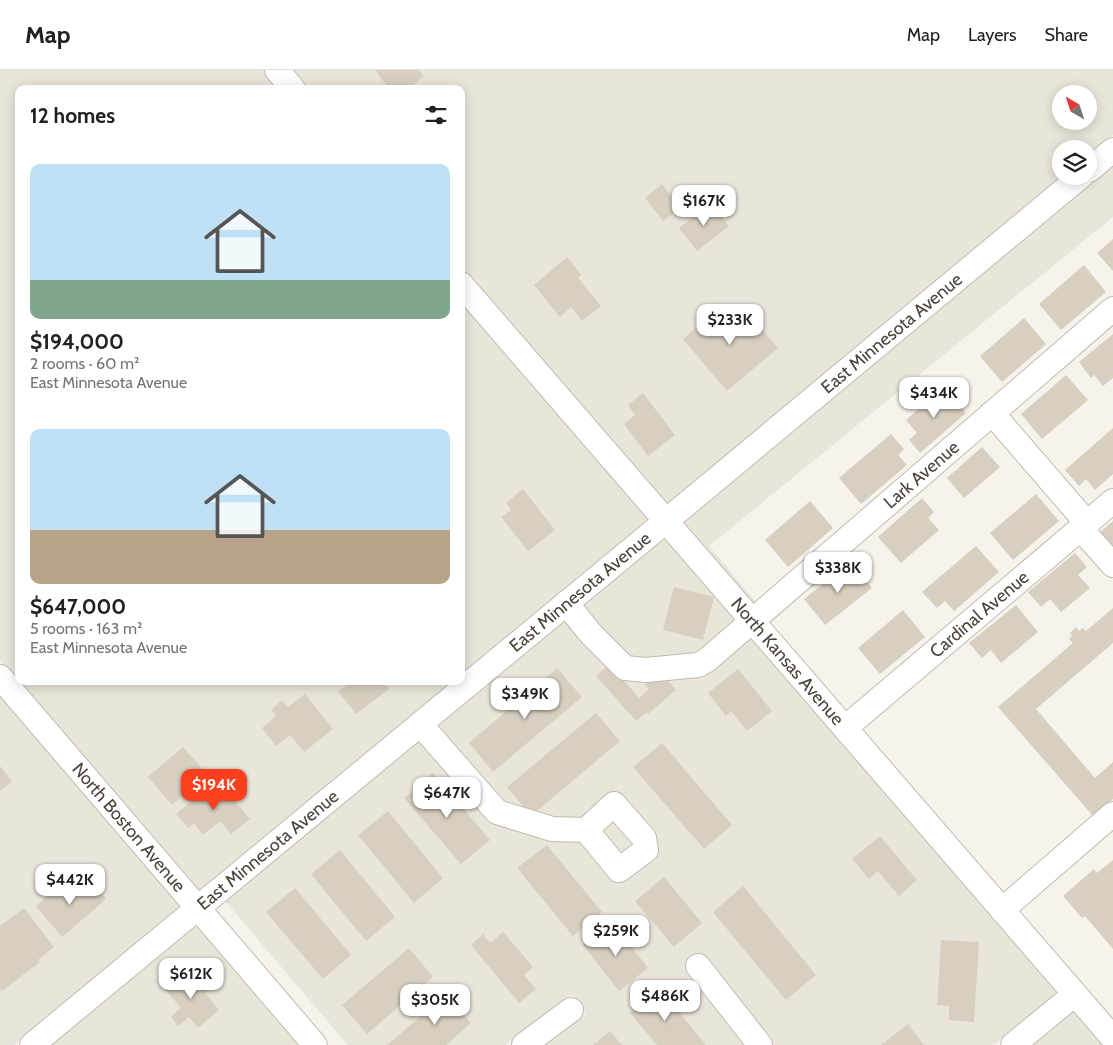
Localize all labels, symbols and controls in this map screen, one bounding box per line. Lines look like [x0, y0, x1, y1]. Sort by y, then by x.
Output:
text: Map [25, 20, 71, 49]
text: Map [907, 24, 940, 46]
text: Layers [968, 24, 1017, 46]
text: Share [1045, 24, 1088, 46]
north arrow [1052, 85, 1098, 130]
map controls [1052, 85, 1097, 185]
icon: filters [422, 101, 450, 129]
text: 12 homes [30, 103, 115, 128]
button: layers [1052, 140, 1097, 185]
pin: $167K [669, 184, 739, 227]
text: $167K [683, 191, 725, 210]
icon: home [195, 196, 285, 286]
street label: East Minnesota Avenue [817, 268, 967, 398]
pin: $233K [695, 304, 765, 346]
text: $233K [707, 310, 753, 329]
text: $194,000 [30, 329, 124, 354]
text: 2 rooms · 60 m² [30, 354, 139, 373]
text: East Minnesota Avenue [30, 373, 187, 392]
pin: $434K [899, 376, 969, 419]
text: $434K [910, 383, 958, 402]
street label: Lark Avenue [879, 436, 964, 513]
icon: home [195, 461, 285, 551]
street label: East Minnesota Avenue [505, 527, 655, 657]
pin: $338K [803, 552, 873, 594]
text: $338K [815, 558, 861, 577]
street label: Cardinal Avenue [925, 566, 1033, 662]
street label: North Kansas Avenue [726, 593, 849, 730]
text: $647,000 [30, 594, 126, 619]
text: 5 rooms · 163 m² [30, 619, 142, 638]
text: East Minnesota Avenue [30, 638, 187, 657]
pin: $349K [490, 678, 560, 720]
text: $349K [502, 684, 548, 703]
street label: North Boston Avenue [67, 758, 190, 897]
pin: $194K [179, 768, 249, 811]
text: $194K [192, 775, 236, 794]
pin: $647K [412, 776, 482, 819]
text: $647K [424, 783, 470, 802]
street label: East Minnesota Avenue [193, 785, 343, 915]
pin: $442K [35, 864, 105, 906]
text: $442K [46, 870, 94, 889]
pin: $259K [581, 914, 651, 957]
text: $259K [593, 921, 639, 940]
pin: $612K [156, 958, 226, 1000]
text: $612K [170, 964, 212, 983]
pin: $486K [630, 980, 700, 1022]
pin: $305K [400, 984, 470, 1026]
text: $486K [641, 986, 689, 1005]
text: $305K [411, 990, 459, 1009]

